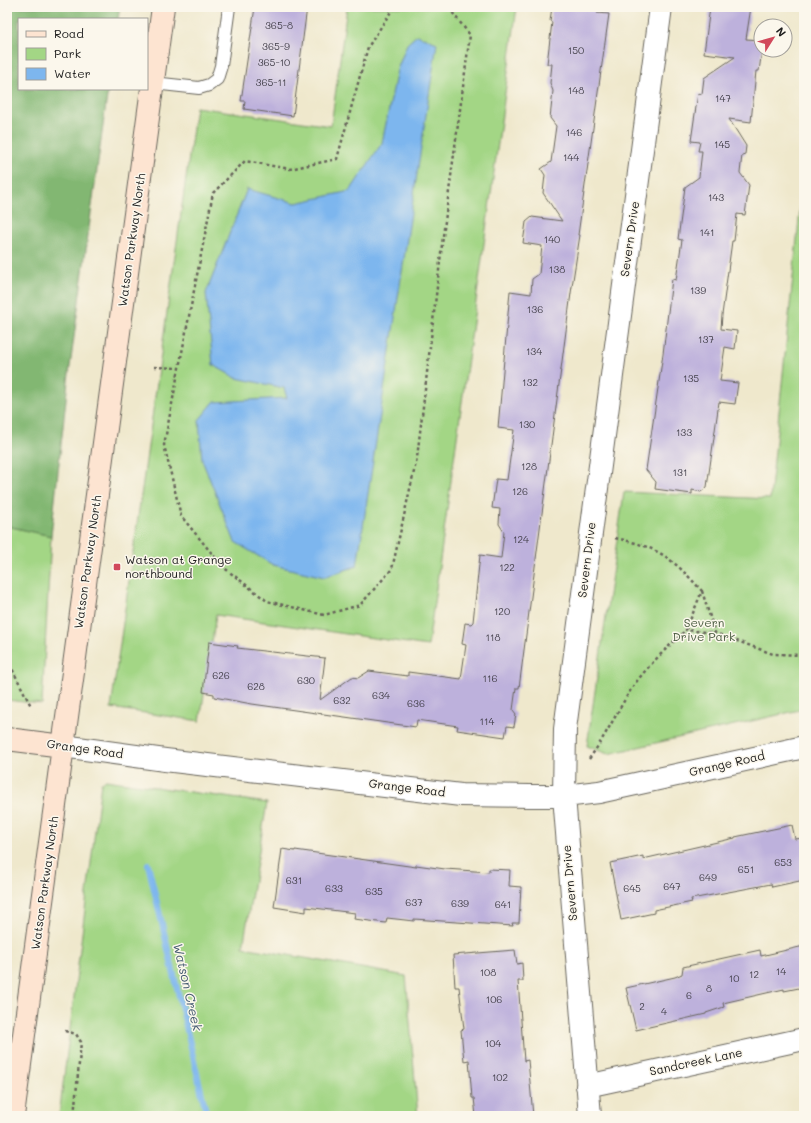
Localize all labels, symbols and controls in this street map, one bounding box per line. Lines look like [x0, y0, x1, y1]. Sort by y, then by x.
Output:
legend [18, 18, 148, 90]
house number: 365-8 [265, 18, 293, 32]
north arrow [753, 18, 793, 58]
text: N [773, 24, 790, 40]
text: Road [54, 25, 84, 41]
house number: 365-9 [262, 39, 290, 53]
house number: 150 [568, 43, 584, 57]
text: Park [54, 45, 81, 61]
house number: 365-10 [258, 55, 290, 69]
text: Water [54, 65, 91, 81]
house number: 365-11 [256, 75, 286, 89]
house number: 148 [568, 83, 584, 97]
house number: 147 [715, 91, 731, 105]
house number: 146 [566, 125, 582, 139]
house number: 145 [714, 137, 730, 151]
house number: 144 [563, 150, 579, 164]
street label: Watson Parkway North [114, 172, 148, 308]
house number: 143 [708, 190, 724, 204]
street label: Severn Drive [616, 200, 642, 278]
house number: 141 [700, 225, 714, 239]
house number: 140 [544, 232, 560, 246]
house number: 138 [549, 262, 565, 276]
house number: 139 [690, 283, 706, 297]
house number: 136 [527, 302, 543, 316]
house number: 137 [698, 332, 714, 346]
house number: 134 [526, 344, 542, 358]
house number: 135 [683, 371, 699, 385]
house number: 132 [522, 375, 538, 389]
house number: 130 [519, 417, 535, 431]
house number: 133 [676, 425, 692, 439]
house number: 128 [521, 459, 537, 473]
house number: 131 [673, 465, 687, 479]
house number: 126 [512, 484, 528, 498]
street label: Watson Parkway North [70, 494, 104, 630]
street label: Severn Drive [573, 521, 599, 599]
house number: 124 [513, 532, 529, 546]
place label: Watson at Grange northbound [125, 551, 232, 581]
house number: 122 [499, 560, 515, 574]
marker: Watson at Grange northbound [112, 562, 122, 572]
house number: 120 [494, 604, 510, 618]
park label: Severn Drive Park [673, 614, 735, 644]
house number: 118 [486, 630, 501, 644]
house number: 626 [212, 668, 230, 682]
house number: 116 [483, 671, 497, 685]
house number: 630 [297, 673, 315, 687]
house number: 628 [247, 679, 265, 693]
house number: 634 [372, 688, 390, 702]
house number: 632 [333, 693, 351, 707]
house number: 636 [407, 696, 425, 710]
house number: 114 [480, 714, 495, 728]
street label: Grange Road [46, 735, 125, 761]
street label: Grange Road [687, 746, 767, 780]
street label: Grange Road [368, 774, 447, 800]
street label: Watson Parkway North [27, 815, 61, 951]
street label: Severn Drive [558, 844, 580, 922]
house number: 653 [774, 855, 792, 869]
house number: 651 [738, 862, 754, 876]
house number: 649 [699, 870, 717, 884]
house number: 631 [286, 873, 302, 887]
house number: 647 [663, 879, 681, 893]
house number: 633 [325, 881, 343, 895]
house number: 645 [623, 881, 641, 895]
house number: 635 [365, 884, 383, 898]
house number: 637 [405, 895, 423, 909]
house number: 639 [451, 896, 469, 910]
house number: 641 [495, 897, 511, 911]
water label: Watson Creek [170, 941, 207, 1033]
house number: 14 [776, 964, 786, 978]
house number: 108 [480, 965, 496, 979]
house number: 12 [749, 967, 759, 981]
house number: 10 [729, 971, 739, 985]
house number: 8 [706, 981, 712, 995]
house number: 6 [686, 988, 692, 1002]
house number: 106 [486, 992, 502, 1006]
house number: 2 [639, 999, 645, 1013]
house number: 4 [661, 1004, 667, 1018]
house number: 104 [485, 1036, 501, 1050]
street label: Sandcreek Lane [648, 1043, 744, 1079]
house number: 102 [492, 1070, 508, 1084]

